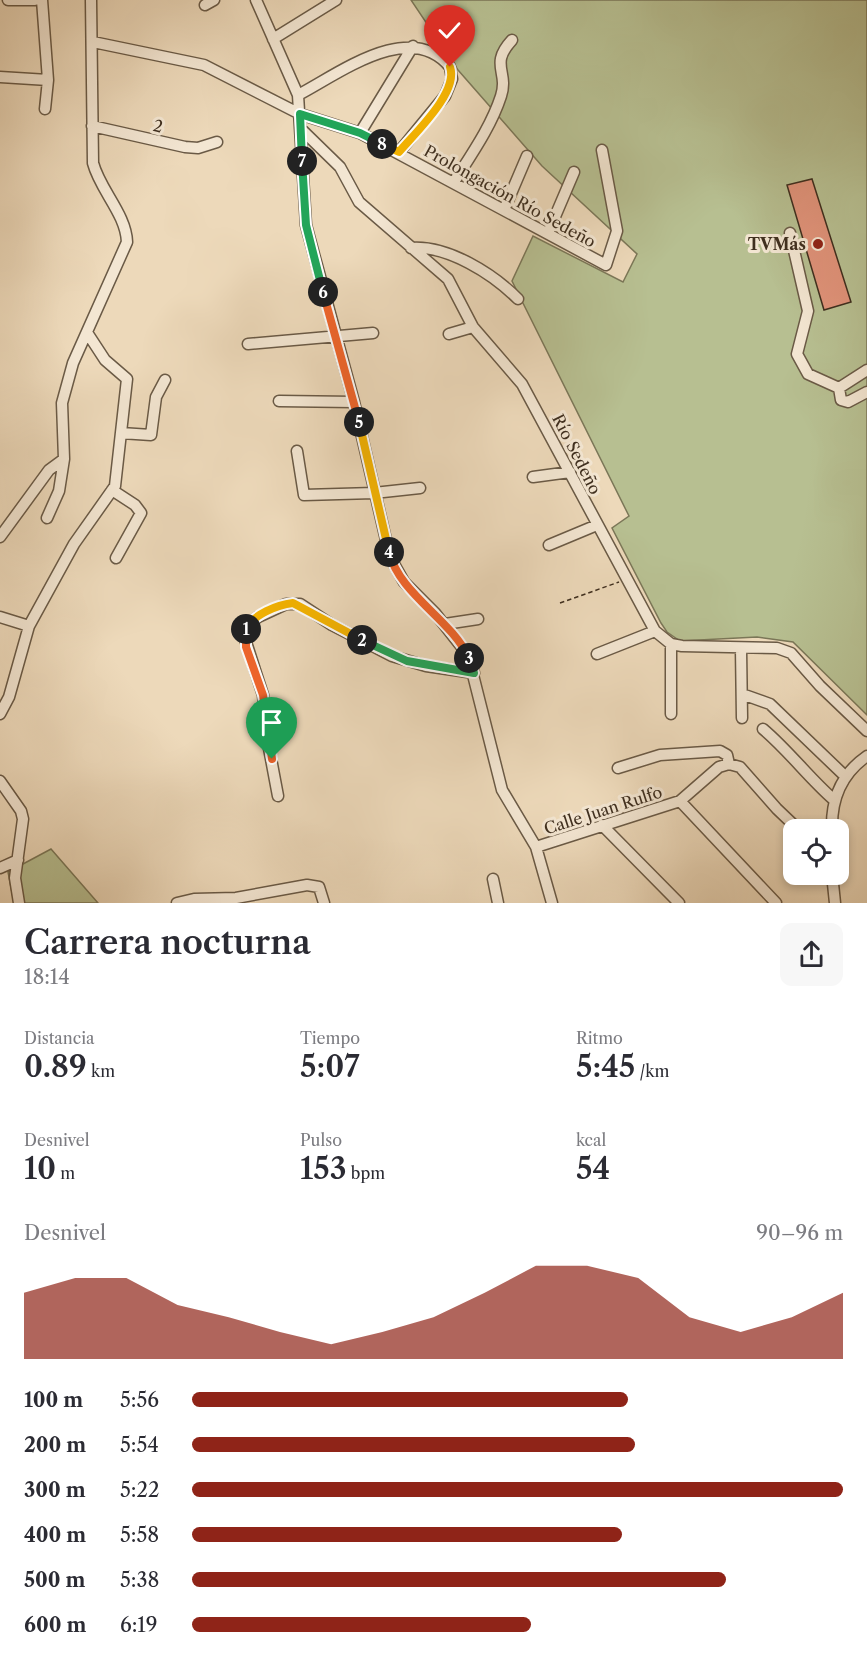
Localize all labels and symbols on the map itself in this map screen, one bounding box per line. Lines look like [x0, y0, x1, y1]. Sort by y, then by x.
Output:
pin [424, 5, 475, 67]
street label: 2 [151, 115, 165, 137]
pin: 8 [367, 129, 397, 159]
street label: Prolongación Río Sedeño [421, 140, 600, 252]
pin: 7 [287, 146, 317, 176]
place label: TVMás [748, 234, 806, 254]
marker: TVMás [811, 237, 825, 251]
pin: 6 [308, 277, 338, 307]
pin: 5 [344, 407, 374, 437]
street label: Río Sedeño [548, 410, 606, 498]
pin: 4 [374, 537, 404, 567]
pin: 1 [231, 614, 261, 644]
pin: 2 [347, 625, 377, 655]
pin: 3 [454, 643, 484, 673]
pin [246, 697, 297, 759]
street label: Calle Juan Rulfo [541, 781, 665, 839]

